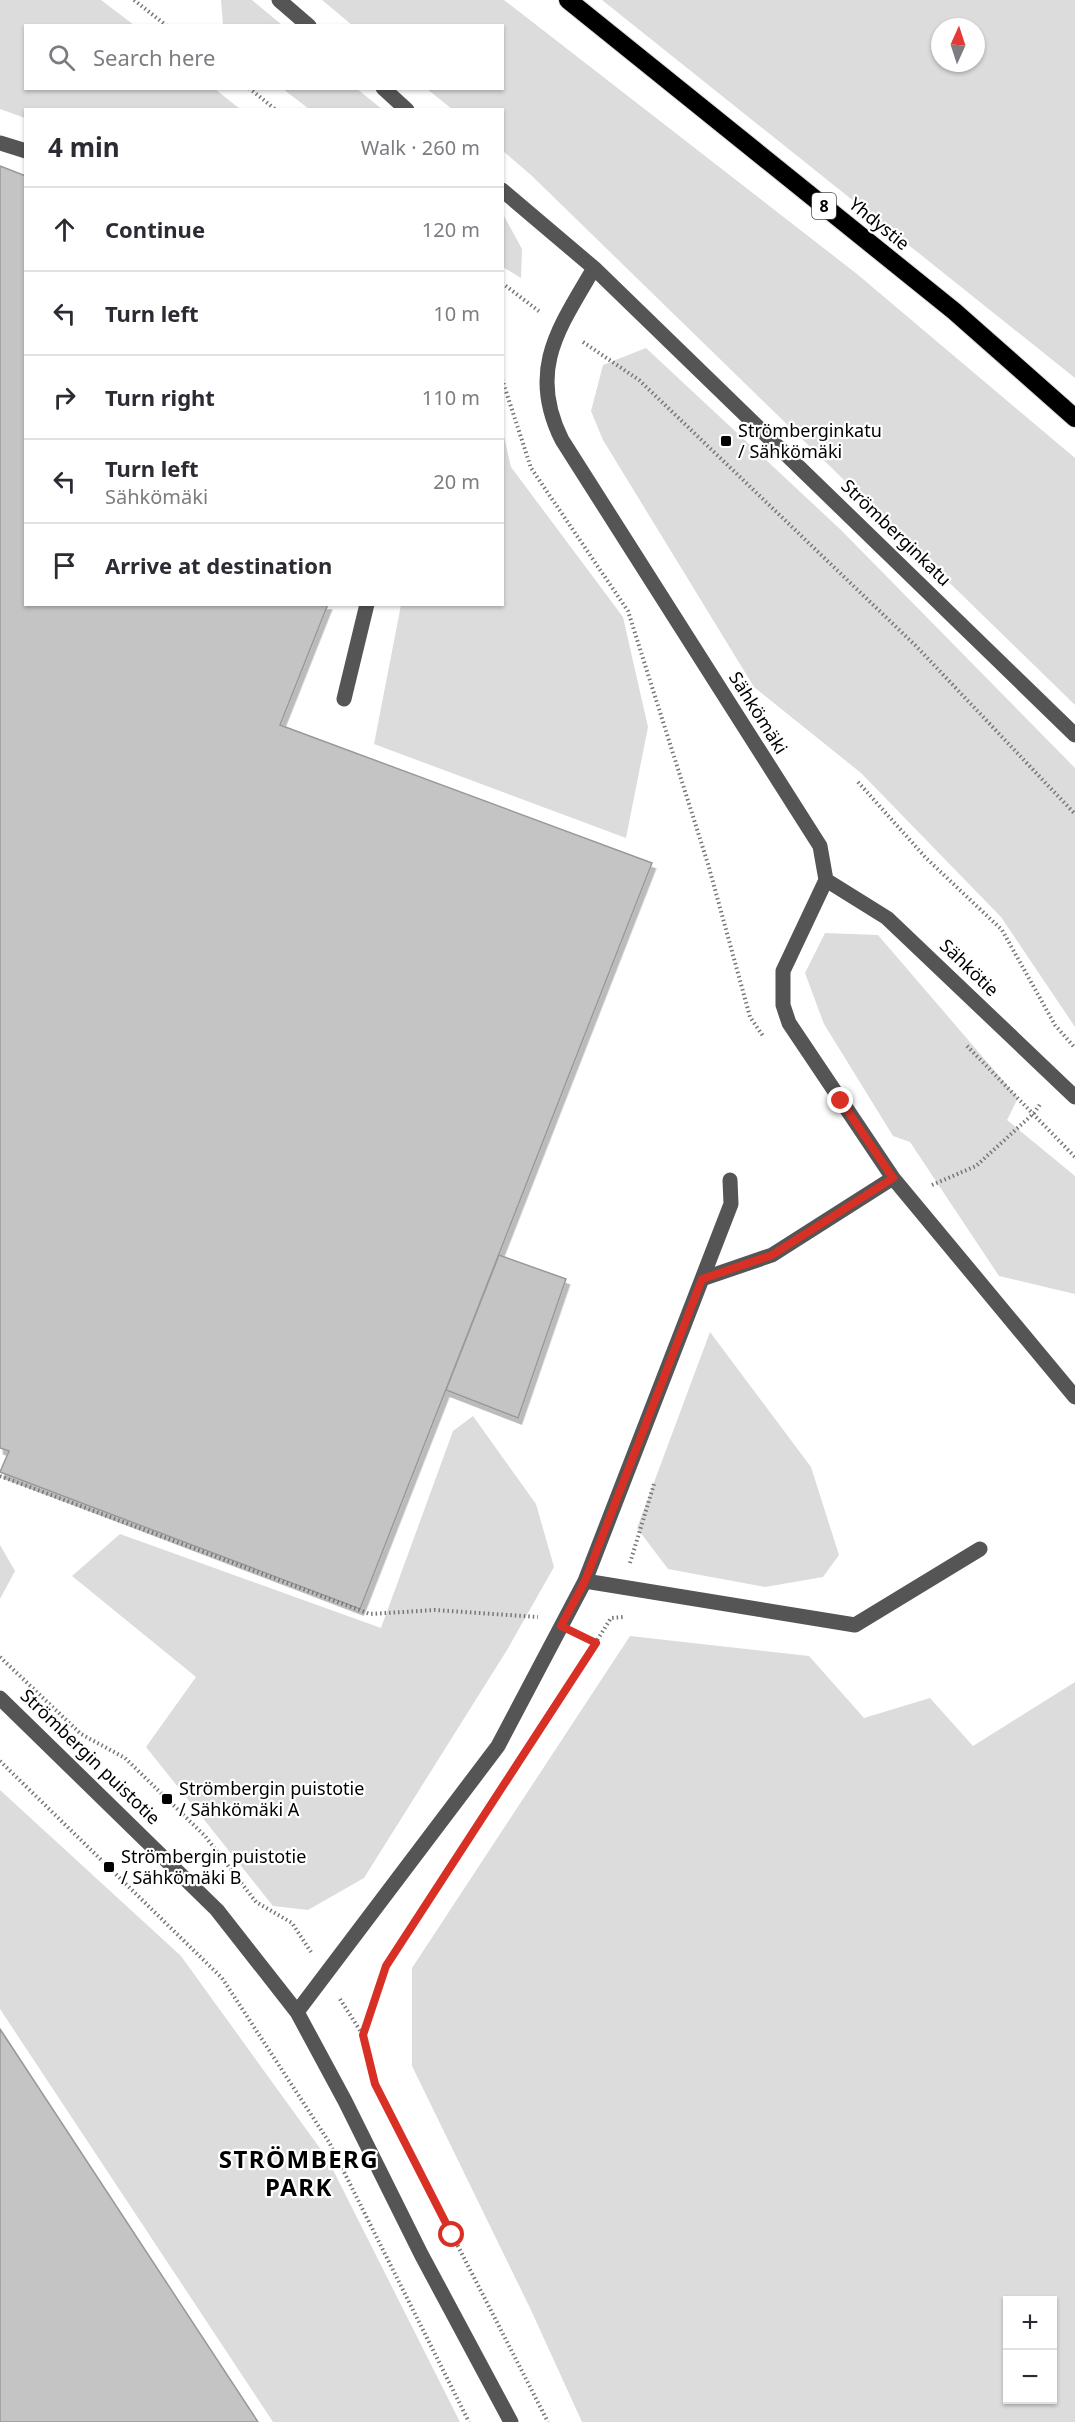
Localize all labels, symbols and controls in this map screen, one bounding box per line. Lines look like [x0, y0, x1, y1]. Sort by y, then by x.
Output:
north arrow [931, 18, 985, 72]
search box [24, 24, 504, 90]
icon: search [45, 41, 78, 74]
text: Search here [93, 42, 215, 72]
text: 4 min [48, 129, 120, 165]
text: Walk · 260 m [361, 134, 480, 161]
street label: Yhdystie [844, 191, 915, 255]
road number: 8 [812, 193, 836, 219]
icon: ahead [48, 213, 81, 246]
text: Continue [105, 214, 205, 244]
text: 120 m [422, 216, 480, 243]
icon: left [48, 297, 81, 330]
text: Turn left [105, 298, 199, 328]
text: 10 m [433, 300, 480, 327]
icon: right [48, 381, 81, 414]
text: Turn right [105, 382, 215, 412]
text: 110 m [422, 384, 480, 411]
place label: Strömberginkatu / Sähkömäki [738, 418, 882, 463]
marker: Strömberginkatu / Sähkömäki [719, 434, 733, 448]
text: Turn left [105, 453, 199, 483]
icon: left [48, 465, 81, 498]
text: 20 m [433, 468, 480, 495]
street label: Strömberginkatu [837, 474, 957, 591]
text: Sähkömäki [105, 483, 208, 510]
icon: arrive [48, 549, 81, 582]
text: Arrive at destination [105, 550, 332, 580]
street label: Sähkömäki [724, 667, 794, 758]
street label: Sähkötie [935, 933, 1004, 1001]
route end [827, 1087, 853, 1113]
street label: Strömbergin puistotie [16, 1683, 166, 1829]
place label: Strömbergin puistotie / Sähkömäki A [179, 1776, 364, 1821]
marker: Strömbergin puistotie / Sähkömäki A [160, 1792, 174, 1806]
place label: Strömbergin puistotie / Sähkömäki B [121, 1844, 306, 1889]
marker: Strömbergin puistotie / Sähkömäki B [102, 1860, 116, 1874]
district label: STRÖMBERG PARK [219, 2142, 379, 2203]
route start [438, 2221, 464, 2247]
map controls [1003, 2296, 1057, 2404]
button: + [1003, 2296, 1057, 2350]
button: − [1003, 2350, 1057, 2404]

